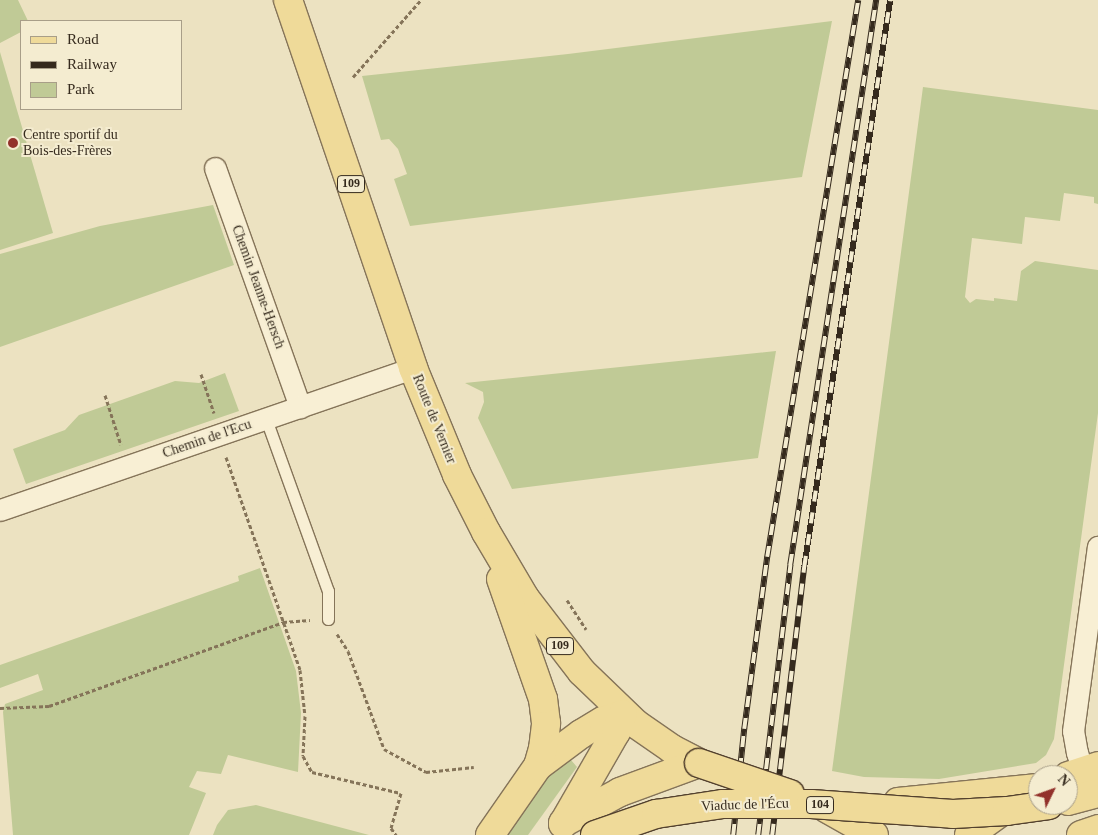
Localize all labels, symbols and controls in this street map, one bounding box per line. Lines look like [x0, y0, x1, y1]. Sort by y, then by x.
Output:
legend [20, 20, 182, 110]
text: Road [67, 31, 99, 47]
text: Railway [67, 56, 117, 72]
text: Park [67, 81, 95, 97]
place label: Centre sportif du Bois-des-Frères [23, 127, 118, 160]
marker: Centre sportif du Bois-des-Frères [7, 137, 19, 149]
road number: 109 [336, 174, 366, 193]
street label: Chemin Jeanne-Hersch [228, 223, 288, 351]
street label: Route de Vernier [408, 372, 460, 466]
street label: Chemin de l'Ecu [160, 416, 254, 462]
road number: 109 [545, 636, 575, 656]
north arrow [1028, 765, 1078, 815]
text: N [1055, 772, 1073, 789]
street label: Viaduc de l'Écu [701, 795, 789, 815]
road number: 104 [805, 796, 835, 814]

